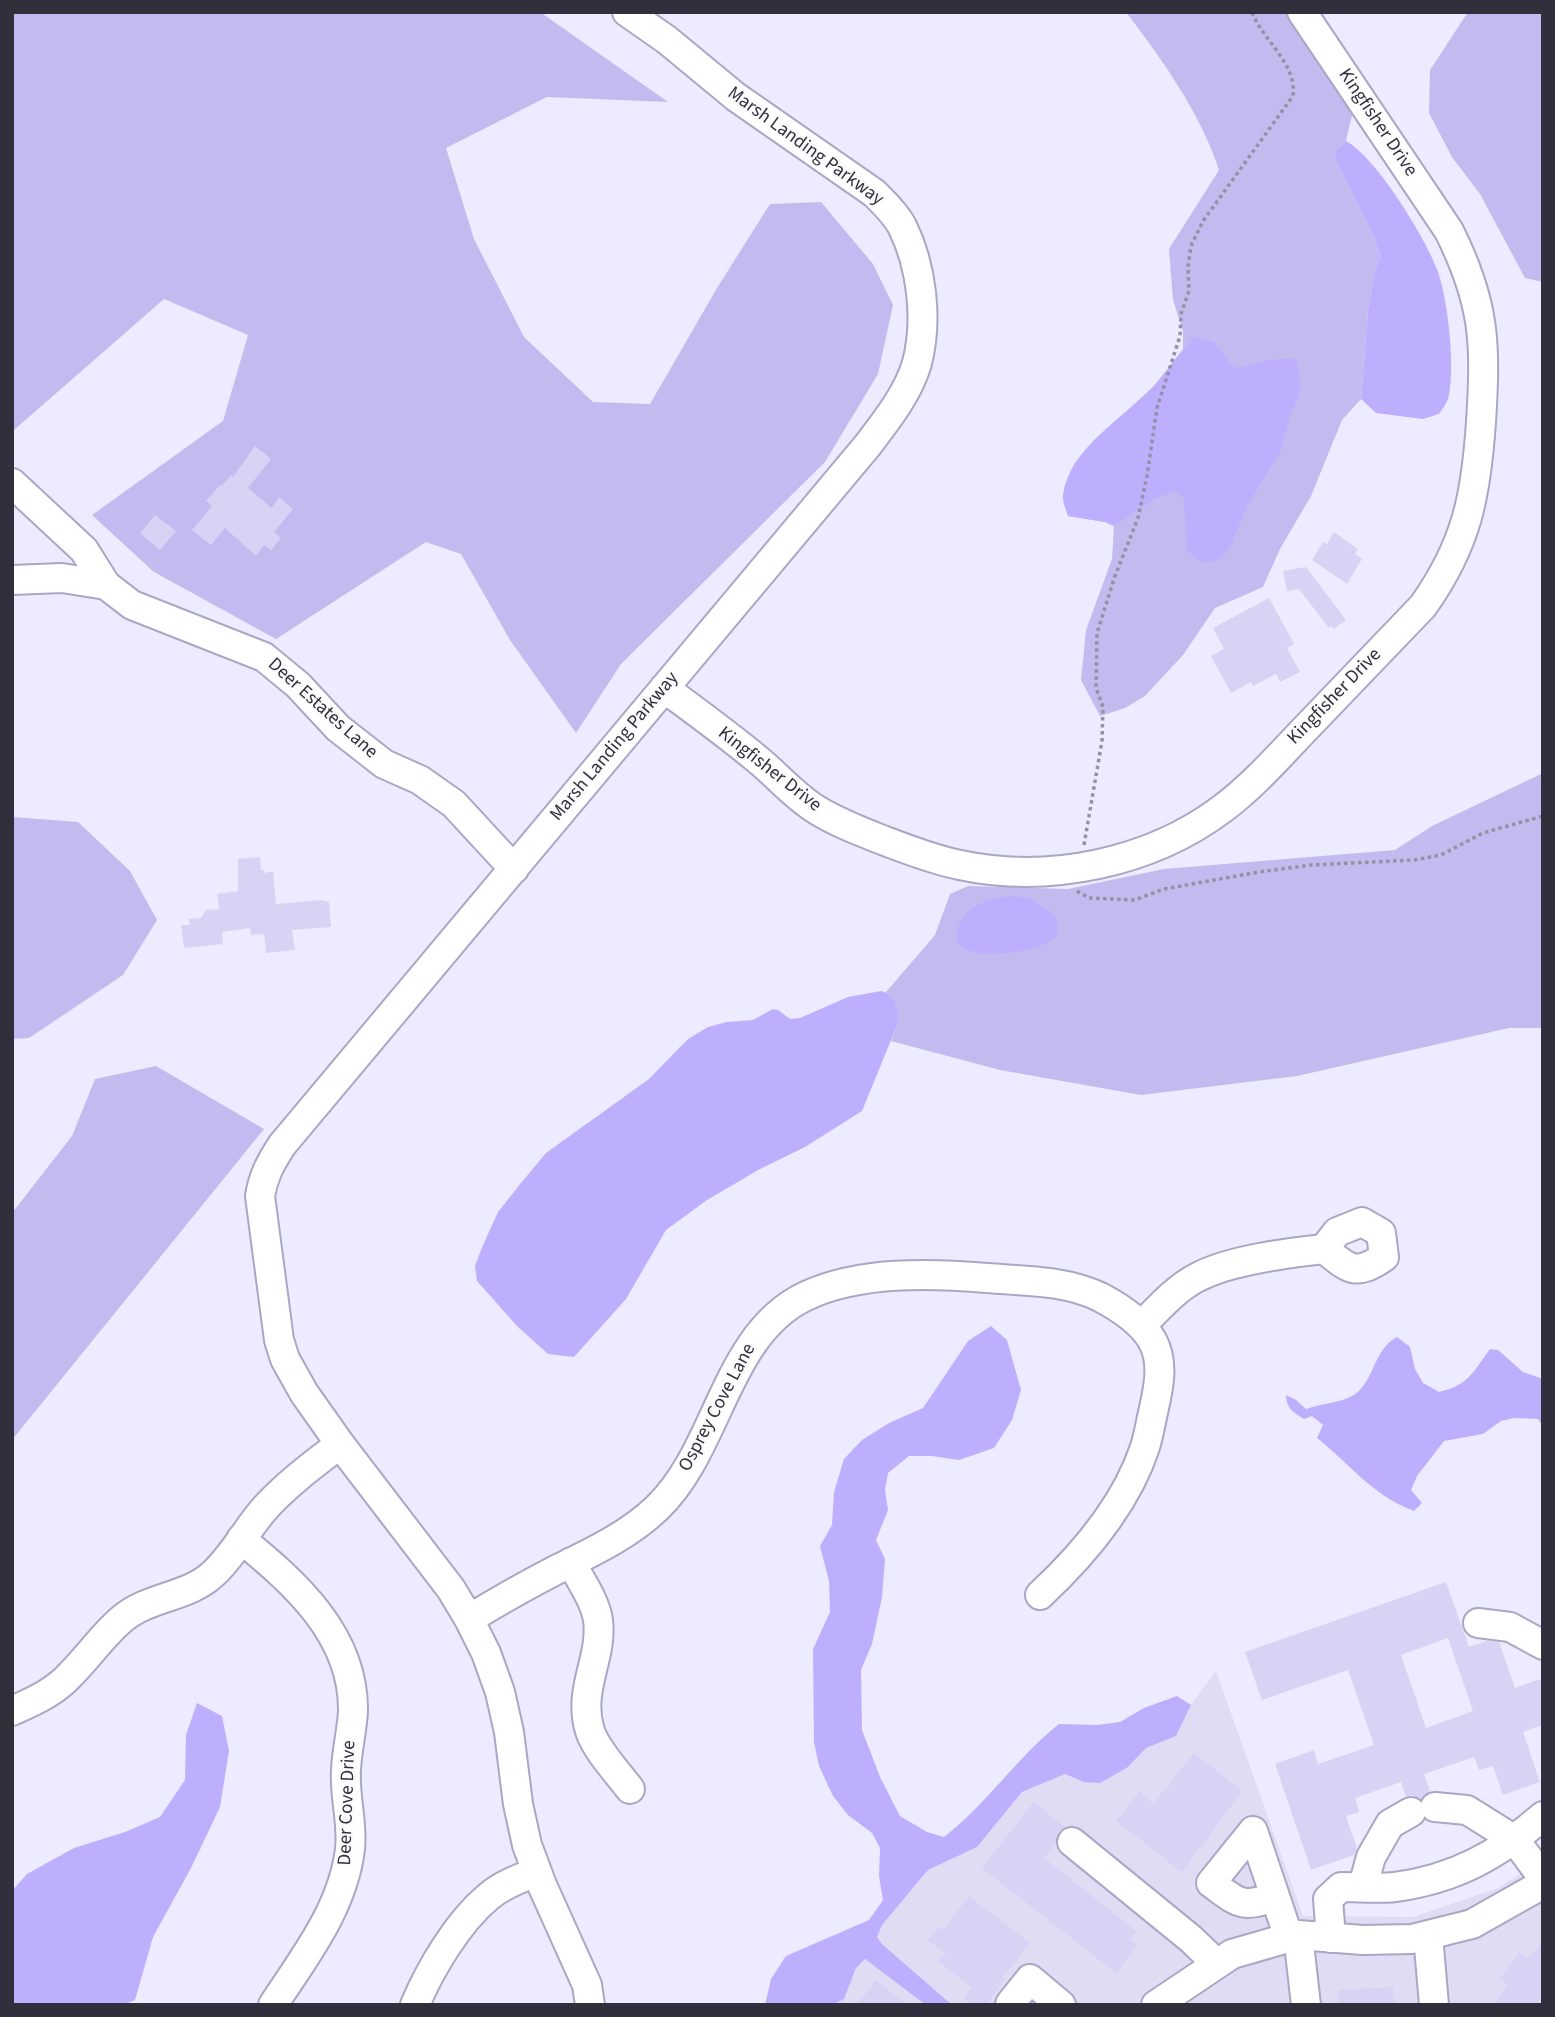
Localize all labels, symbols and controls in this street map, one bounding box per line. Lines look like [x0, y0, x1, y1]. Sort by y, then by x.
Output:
street label: Kingfisher Drive [1333, 65, 1421, 181]
street label: Marsh Landing Parkway [722, 83, 888, 211]
street label: Kingfisher Drive [1283, 644, 1387, 750]
street label: Deer Estates Lane [262, 654, 382, 764]
street label: Marsh Landing Parkway [546, 668, 684, 826]
street label: Kingfisher Drive [713, 722, 825, 818]
street label: Osprey Cove Lane [675, 1340, 761, 1476]
street label: Deer Cove Drive [334, 1740, 362, 1866]

